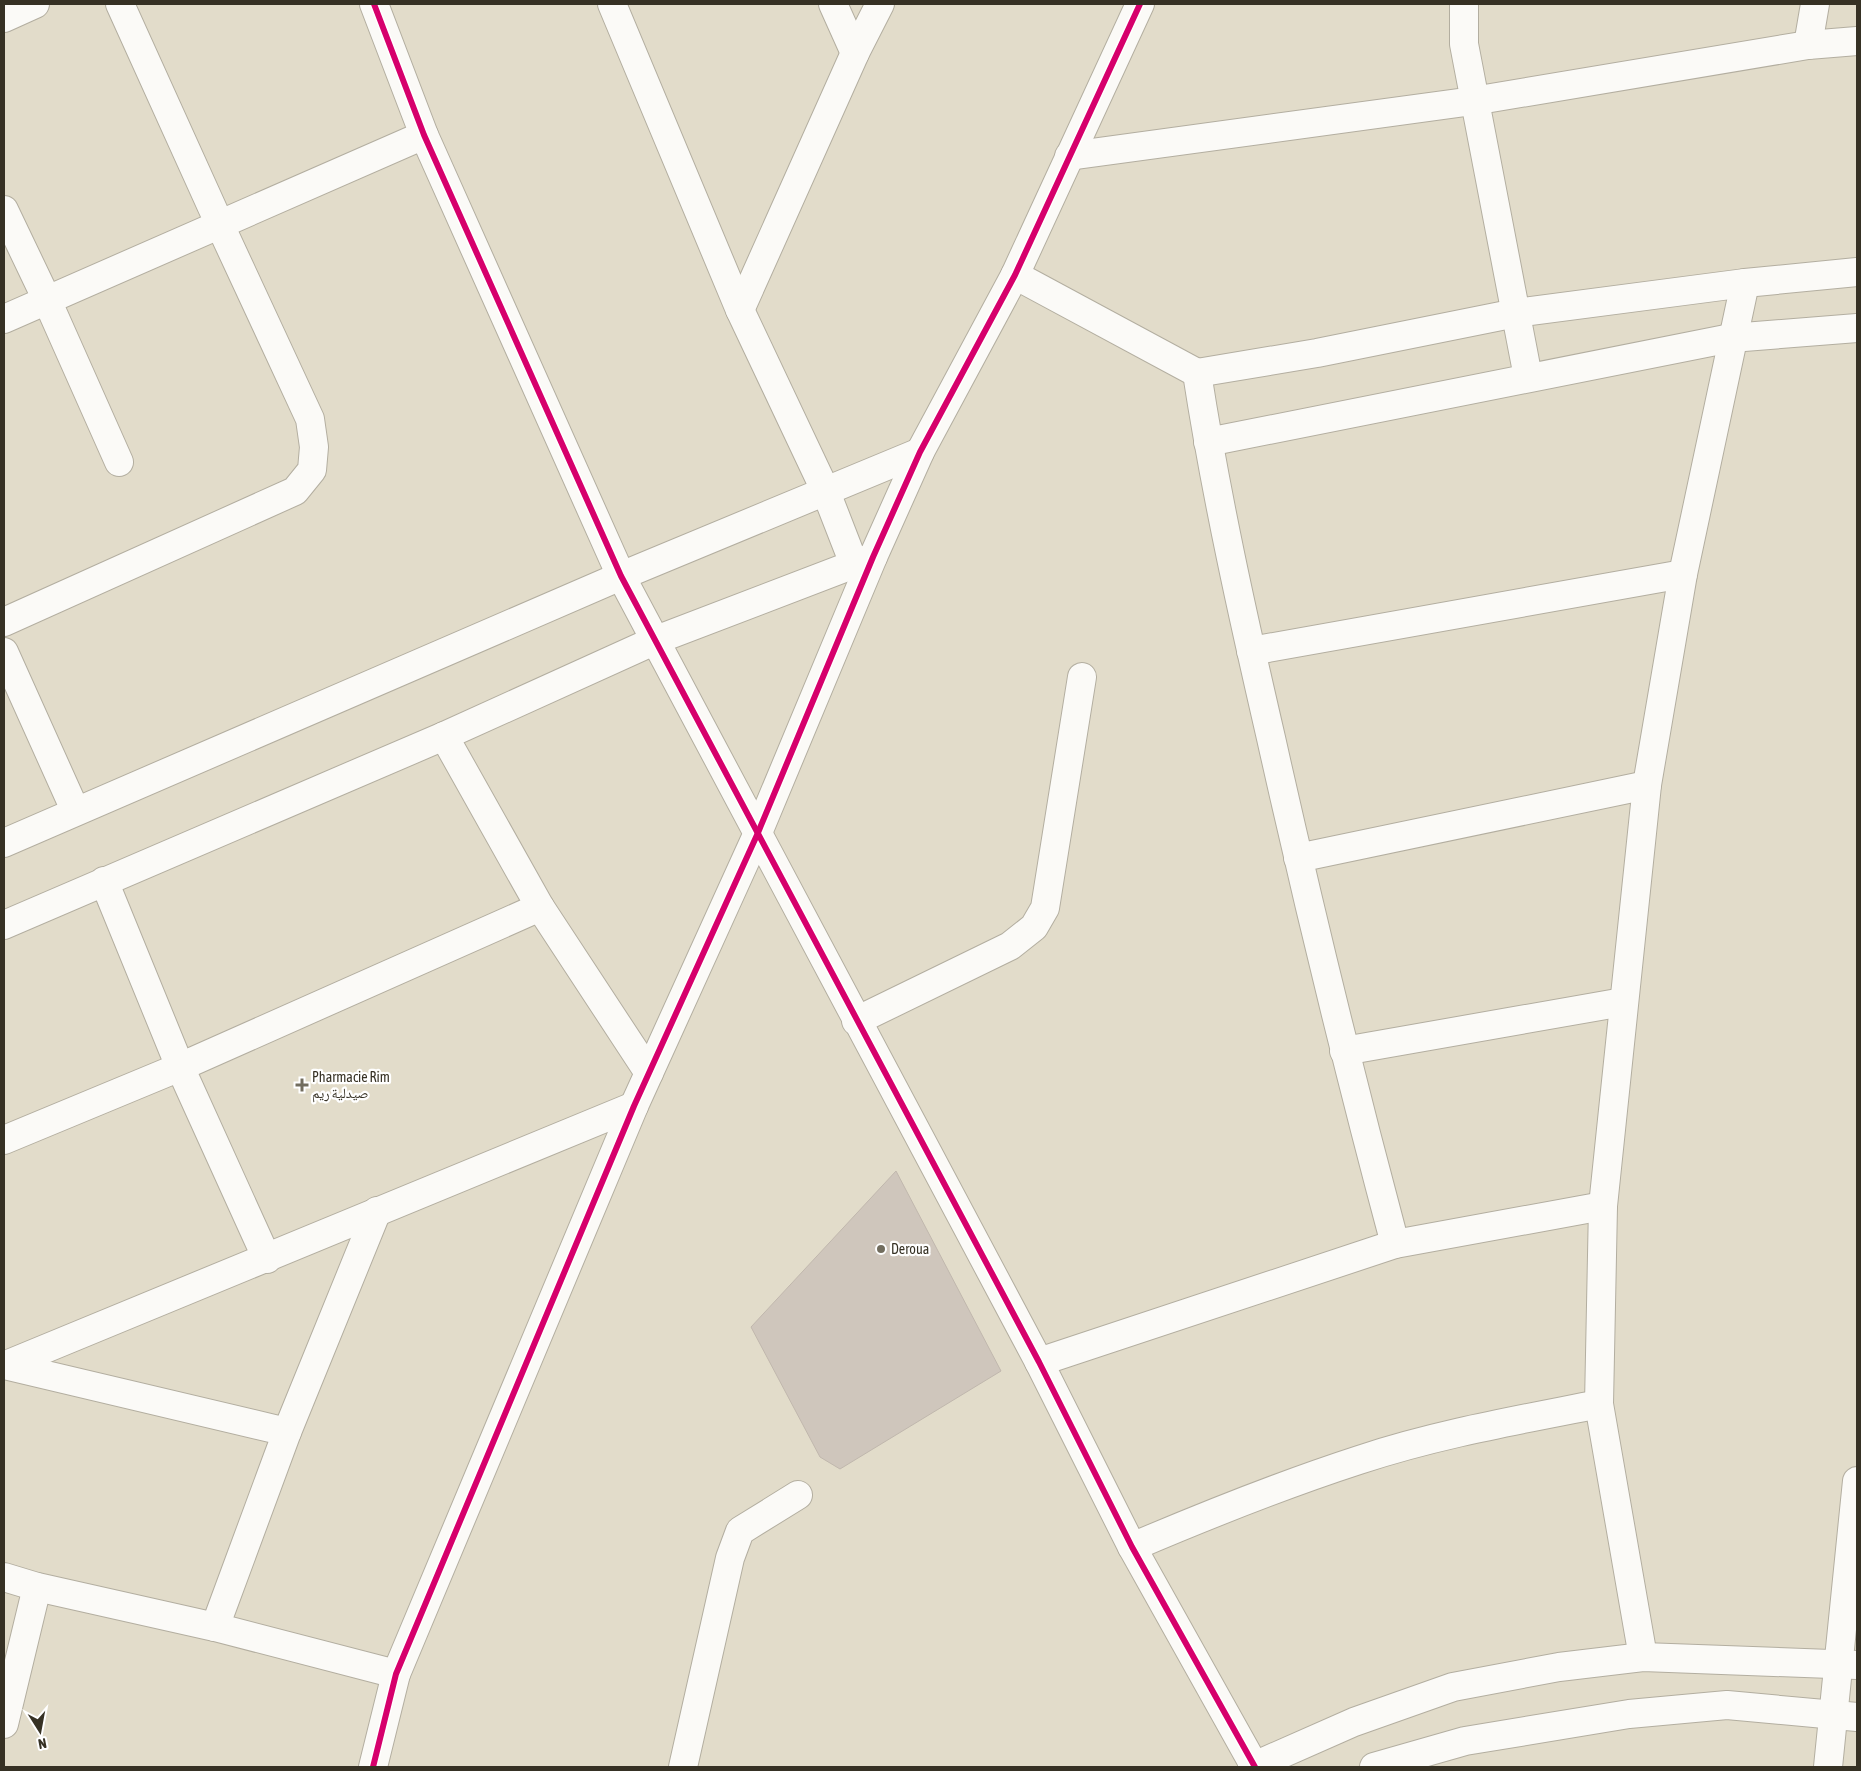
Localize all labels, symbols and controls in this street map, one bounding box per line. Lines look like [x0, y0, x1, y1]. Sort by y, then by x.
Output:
place label: Pharmacie Rim صيدلية ريم [312, 1069, 390, 1103]
marker: Pharmacie Rim صيدلية ريم [296, 1079, 308, 1091]
place label: Deroua [891, 1241, 929, 1257]
marker: Deroua [875, 1243, 887, 1255]
north arrow [15, 1706, 65, 1756]
text: N [37, 1735, 48, 1752]

